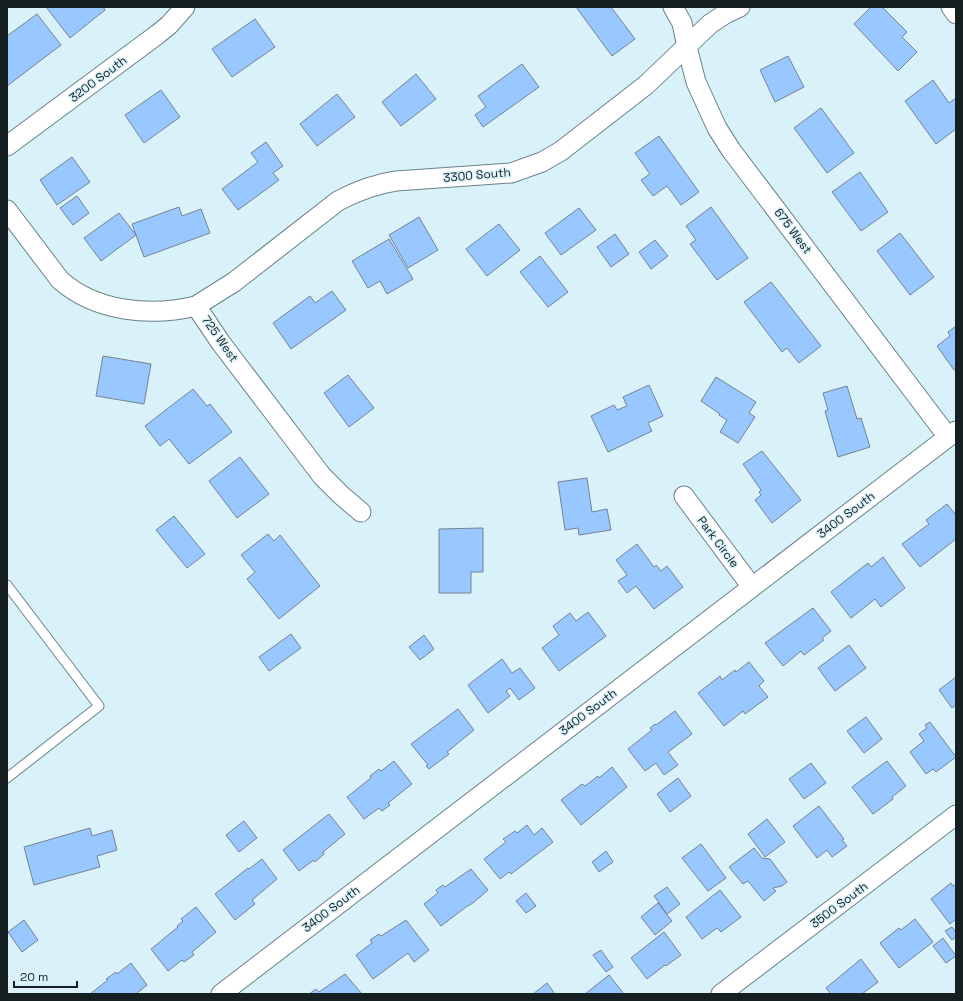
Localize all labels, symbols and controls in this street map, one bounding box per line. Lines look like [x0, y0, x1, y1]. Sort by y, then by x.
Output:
street label: 3200 South [66, 52, 130, 106]
street label: 3300 South [442, 164, 512, 186]
street label: 675 West [771, 205, 815, 257]
street label: 725 West [198, 313, 242, 365]
street label: 3400 South [814, 488, 878, 542]
street label: Park Circle [693, 513, 743, 571]
street label: 3400 South [556, 685, 620, 739]
street label: 3500 South [807, 878, 871, 932]
street label: 3400 South [299, 882, 363, 936]
scale bar [14, 963, 77, 989]
text: 20 m [20, 969, 48, 985]

